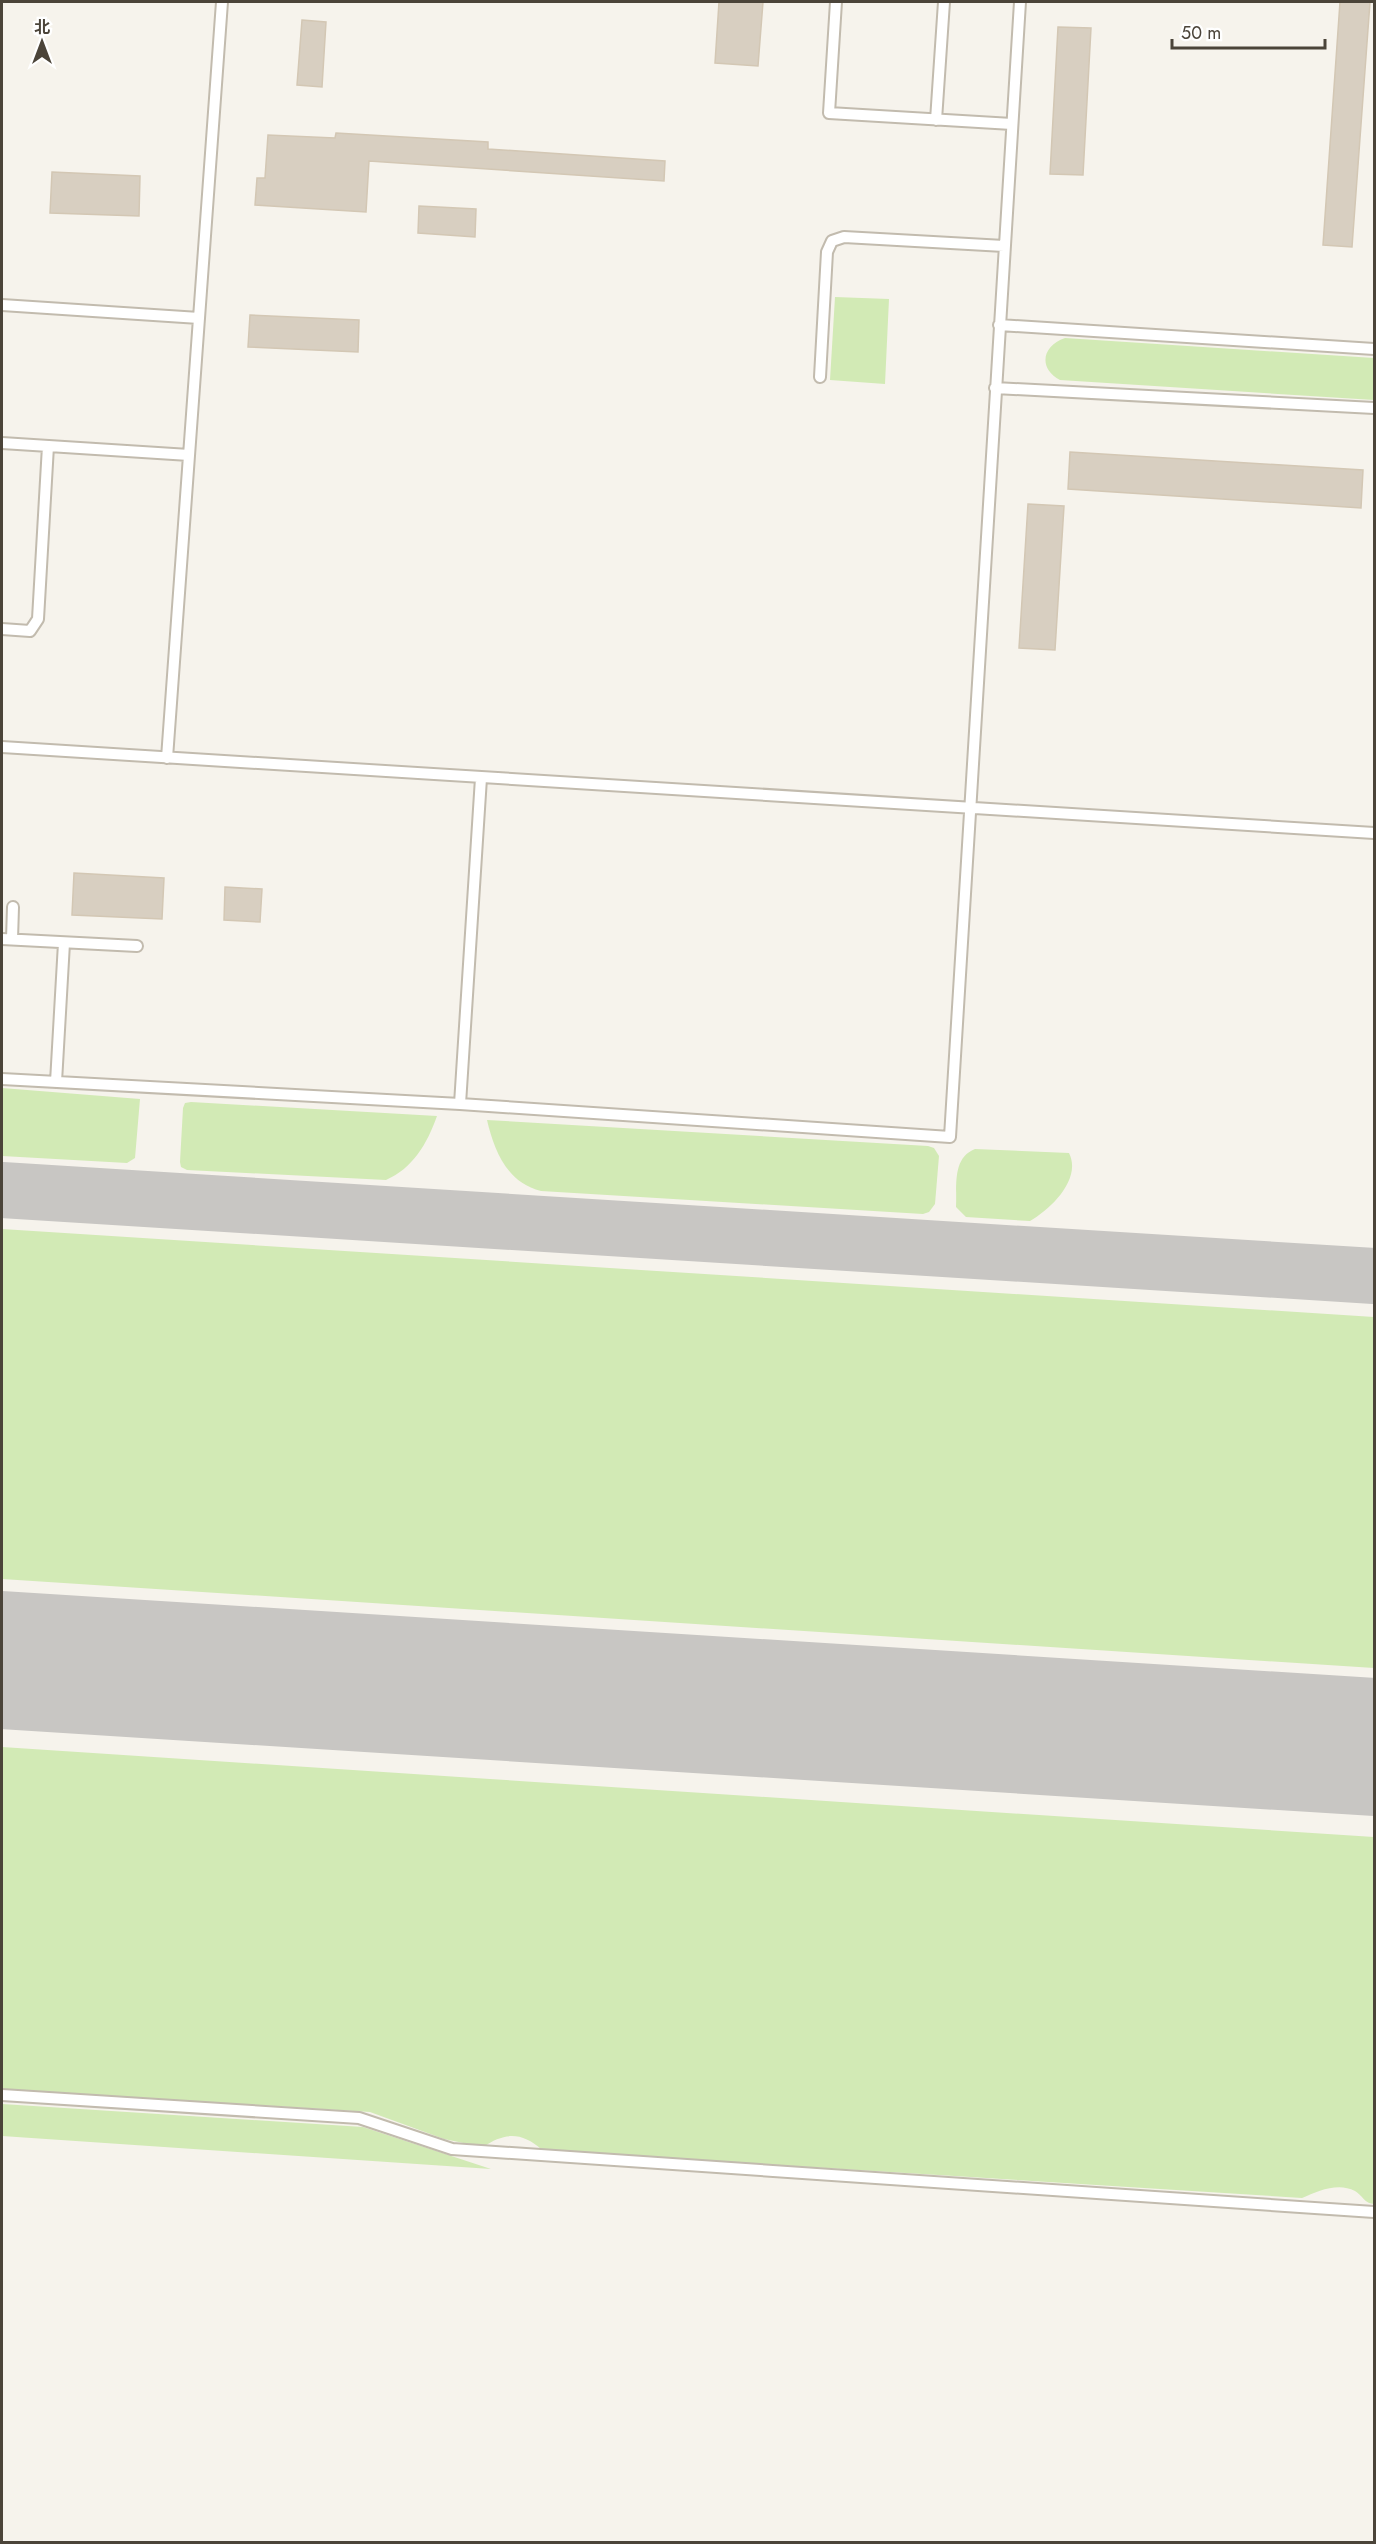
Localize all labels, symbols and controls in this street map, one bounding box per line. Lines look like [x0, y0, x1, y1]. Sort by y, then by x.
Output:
north arrow [12, 12, 72, 72]
scale bar [1172, 12, 1325, 50]
text: 北 [34, 16, 50, 39]
text: 50 m [1181, 20, 1221, 46]

